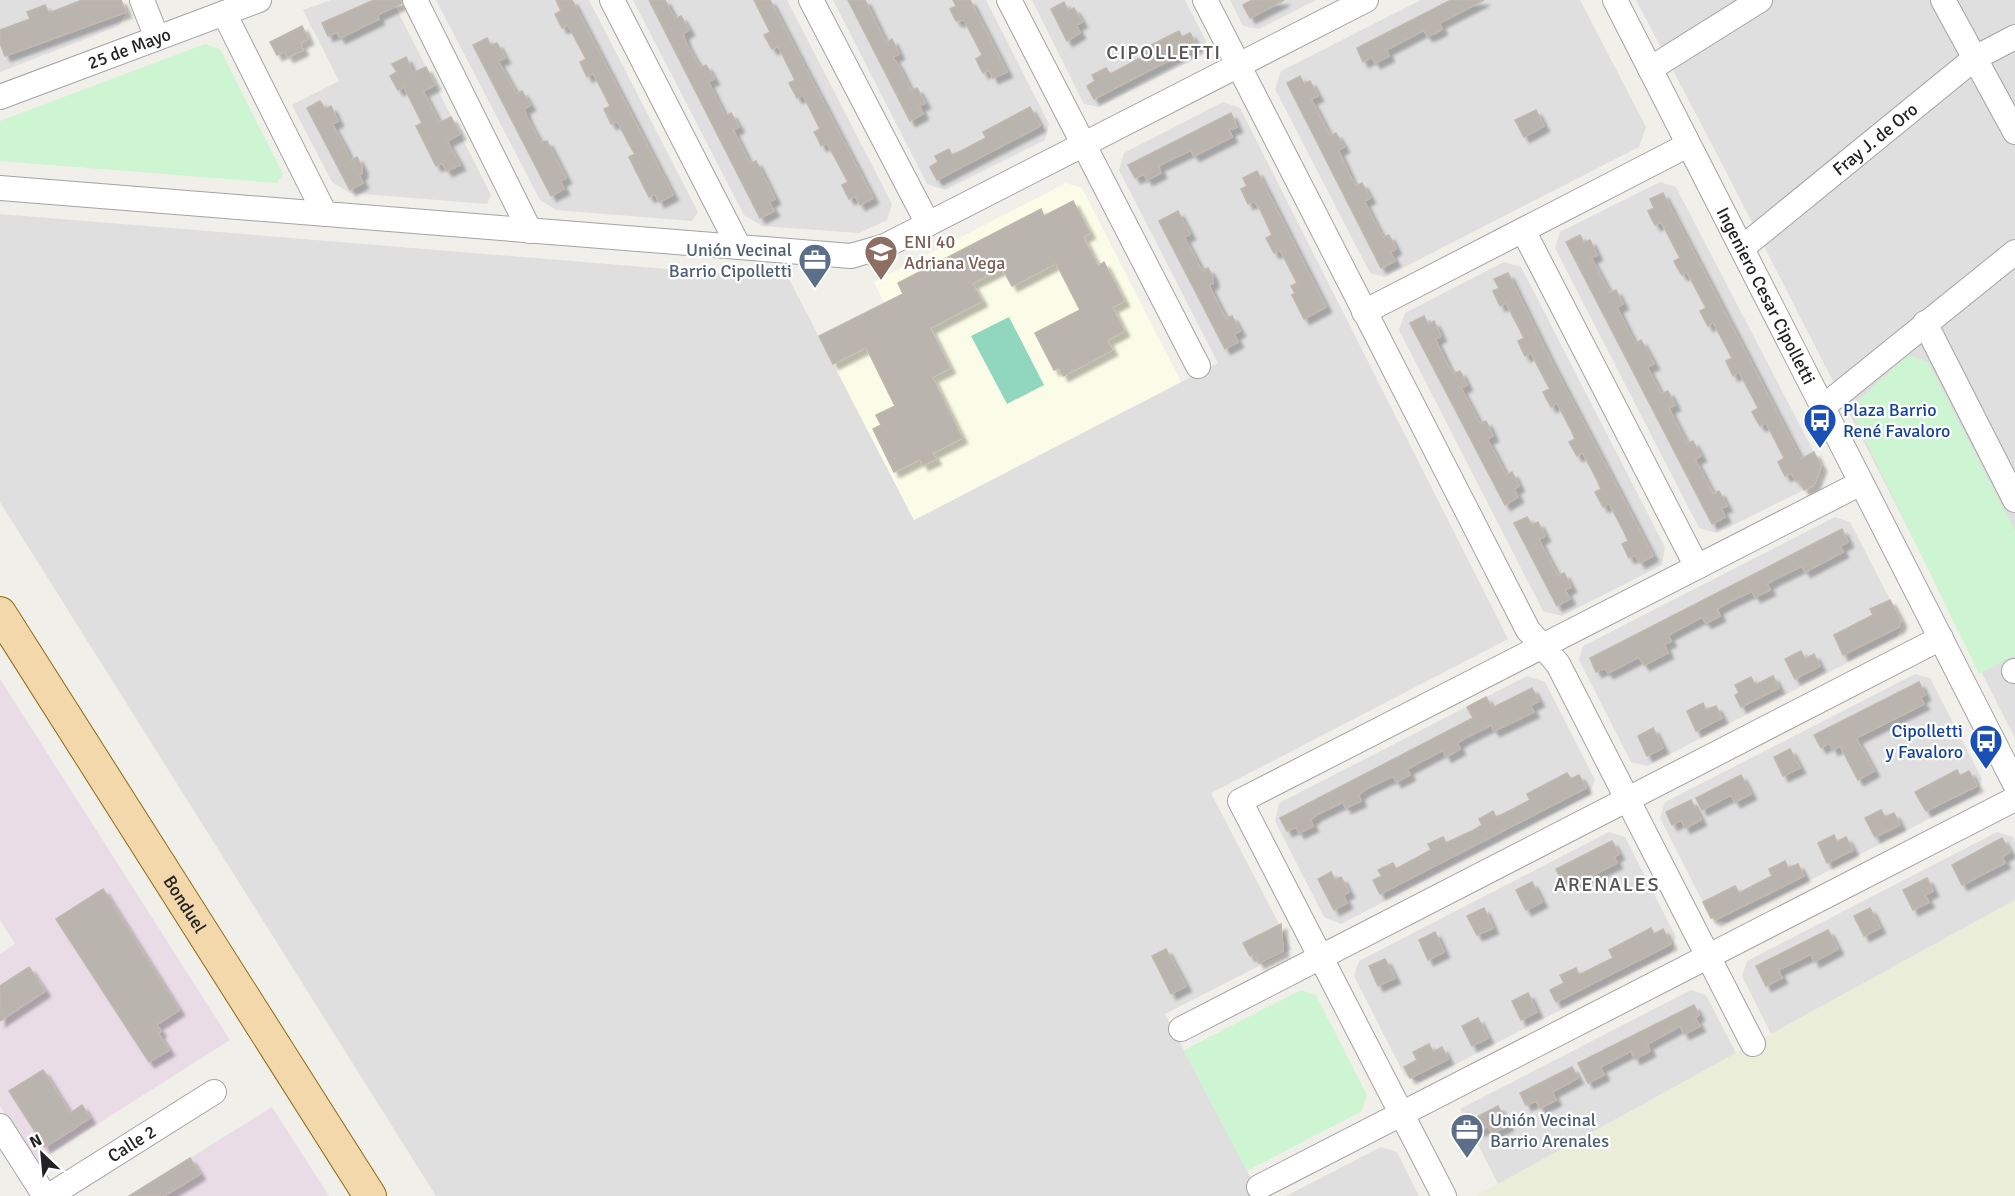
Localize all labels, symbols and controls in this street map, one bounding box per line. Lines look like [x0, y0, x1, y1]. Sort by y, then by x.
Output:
street label: 25 de Mayo [85, 23, 174, 74]
district label: CIPOLLETTI [1106, 40, 1222, 65]
street label: Fray J. de Oro [1828, 98, 1922, 180]
street label: Ingeniero Cesar Cipolletti [1712, 203, 1820, 388]
place label: ENI 40 Adriana Vega [904, 231, 1005, 274]
school or university icon: ENI 40 Adriana Vega [863, 234, 899, 281]
place label: Unión Vecinal Barrio Cipolletti [669, 239, 792, 282]
office icon: Unión Vecinal Barrio Cipolletti [797, 242, 833, 289]
place label: Plaza Barrio René Favaloro [1843, 399, 1950, 442]
bus stop icon: Plaza Barrio René Favaloro [1802, 402, 1838, 449]
place label: Cipolletti y Favaloro [1886, 720, 1963, 763]
bus stop icon: Cipolletti y Favaloro [1968, 723, 2004, 770]
street label: Bonduel [158, 871, 211, 937]
district label: ARENALES [1554, 872, 1660, 897]
place label: Unión Vecinal Barrio Arenales [1490, 1109, 1609, 1152]
office icon: Unión Vecinal Barrio Arenales [1449, 1112, 1485, 1159]
street label: Calle 2 [104, 1120, 160, 1167]
north arrow [12, 1124, 72, 1184]
text: N [26, 1130, 45, 1153]

